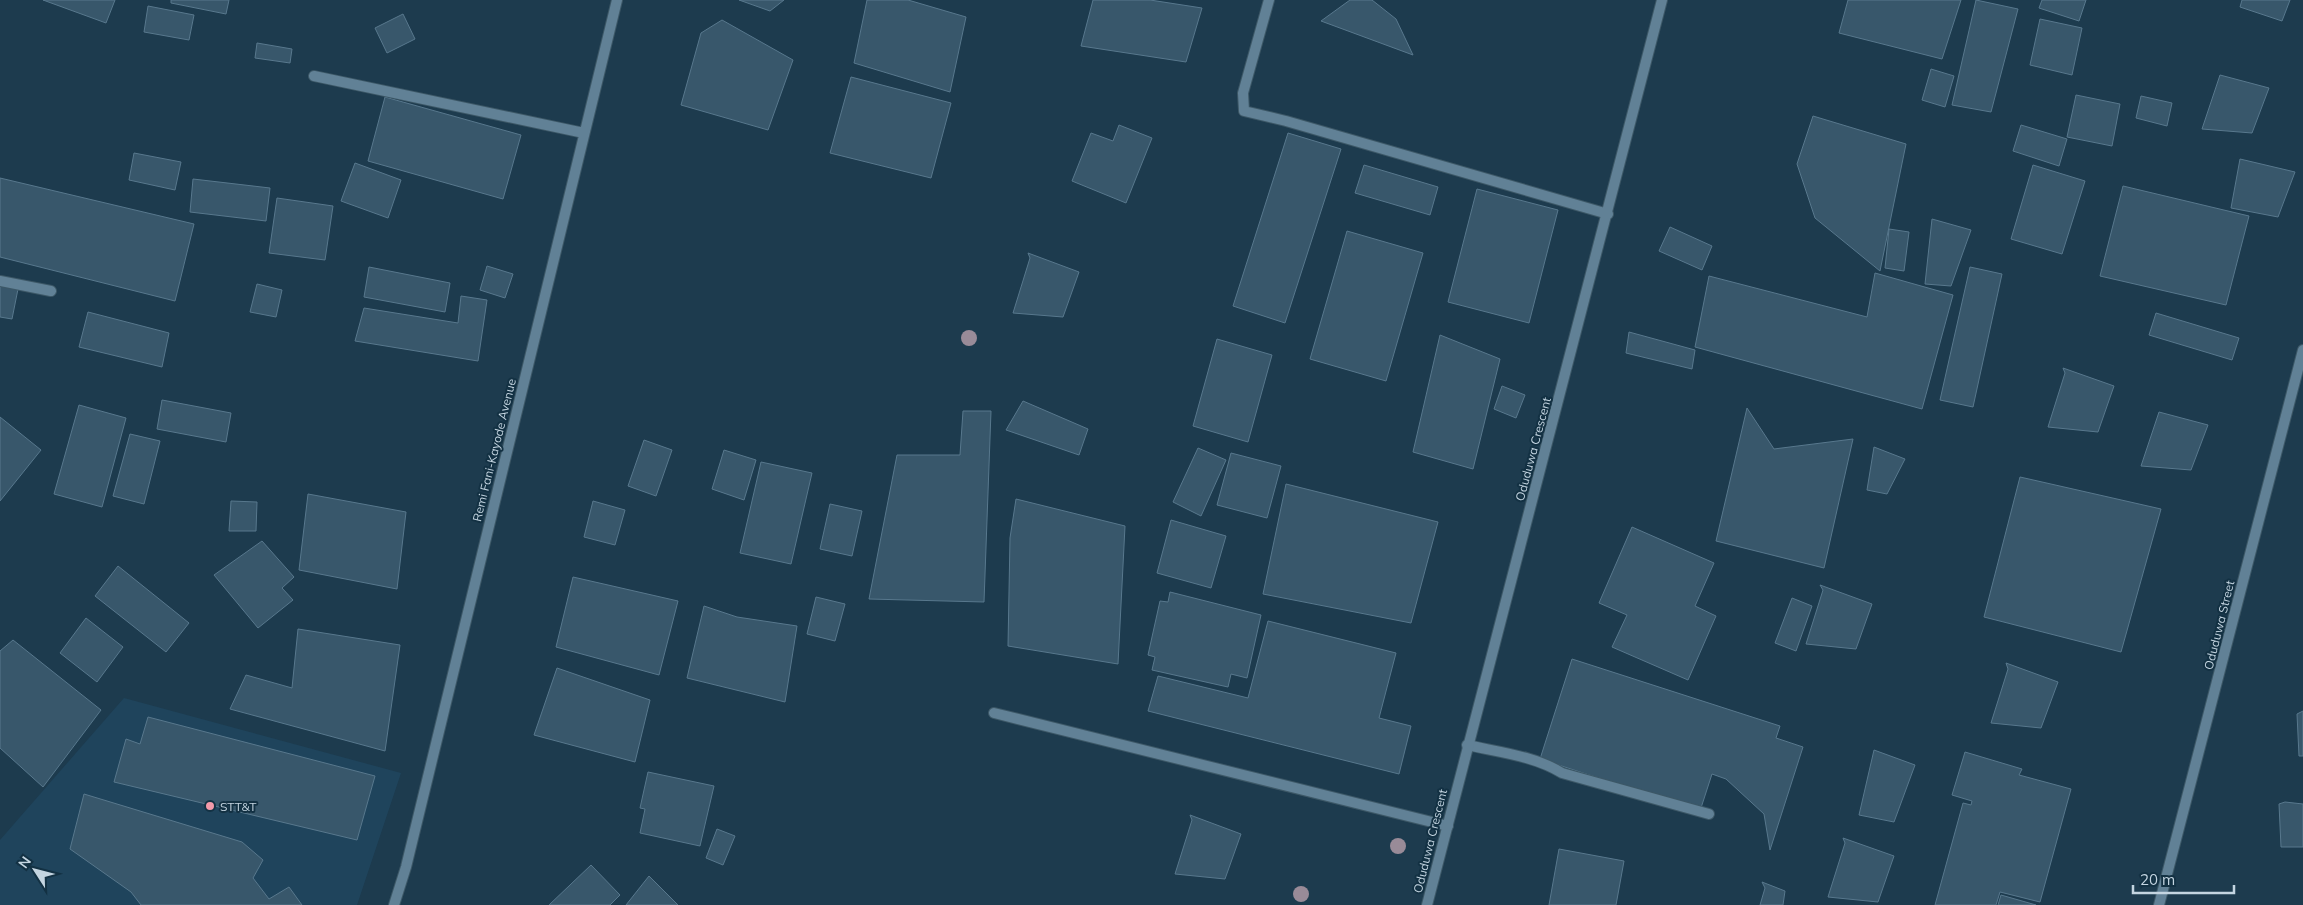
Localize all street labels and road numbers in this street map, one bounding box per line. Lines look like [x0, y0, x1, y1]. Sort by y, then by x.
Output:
street label: Remi Fani-Kayode Avenue [469, 377, 519, 523]
street label: Oduduwa Crescent [1512, 396, 1554, 502]
street label: Oduduwa Street [2201, 579, 2237, 671]
street label: Oduduwa Crescent [1410, 787, 1450, 895]

